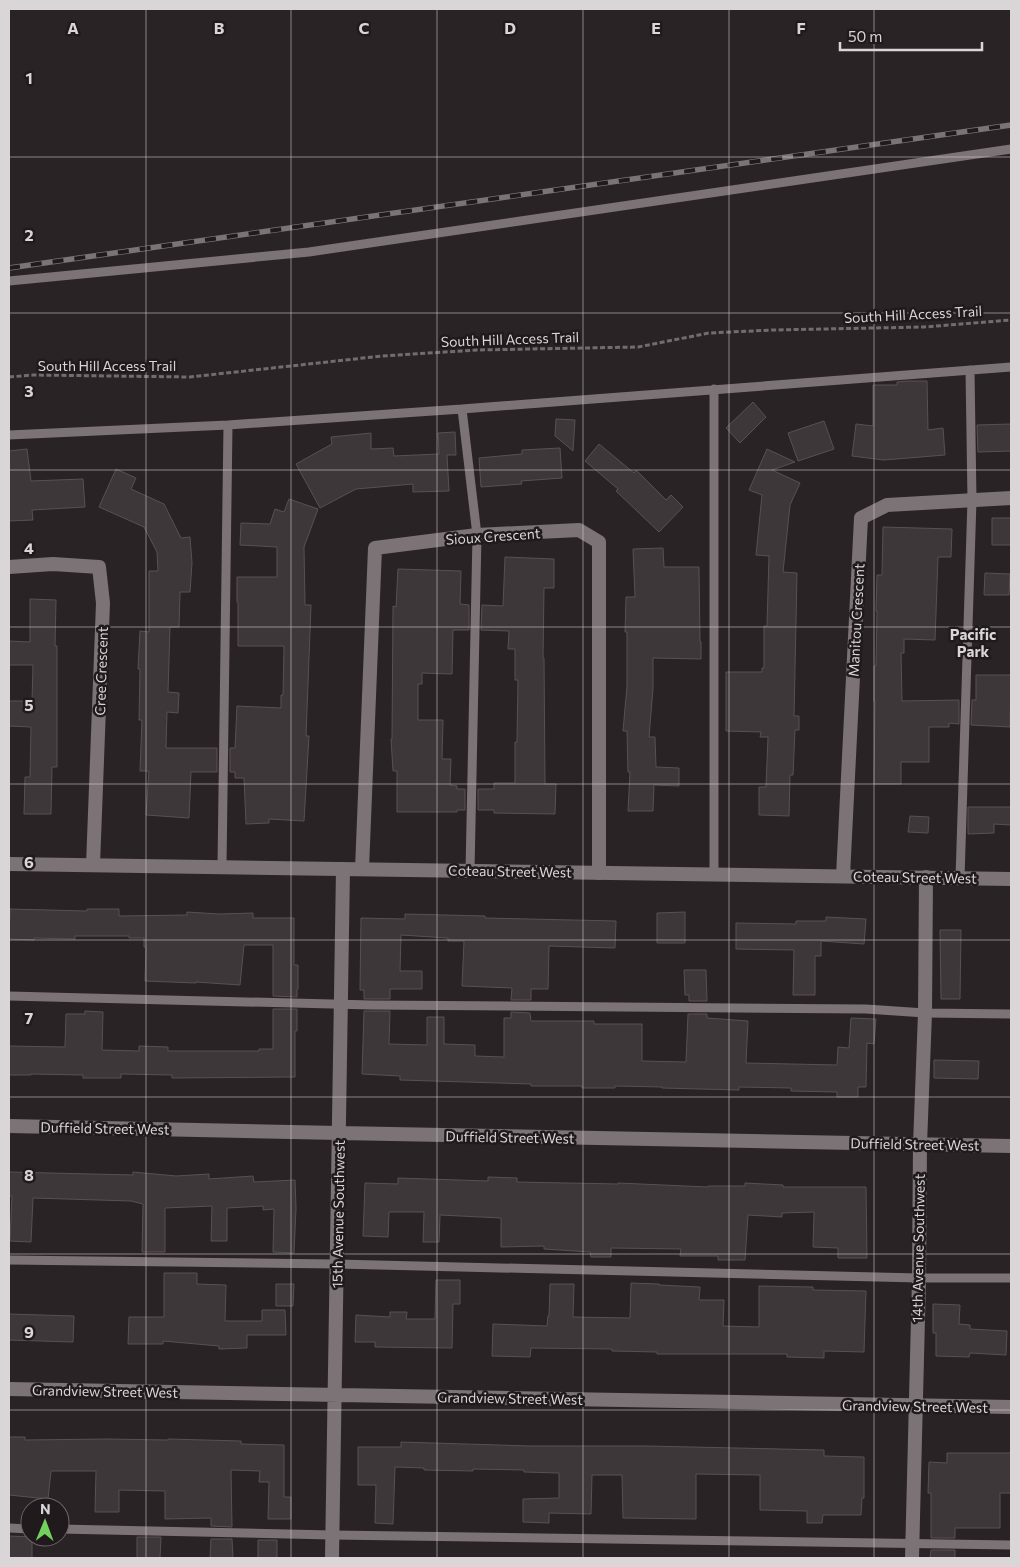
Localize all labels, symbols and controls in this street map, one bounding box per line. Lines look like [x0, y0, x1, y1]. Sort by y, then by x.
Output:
text: A [67, 18, 79, 37]
text: B [214, 18, 225, 37]
text: C [359, 18, 370, 37]
text: D [504, 18, 516, 37]
text: E [651, 18, 661, 37]
text: F [796, 18, 806, 37]
scale bar [840, 20, 982, 52]
text: 50 m [848, 27, 882, 45]
text: 1 [25, 68, 33, 87]
text: 2 [24, 225, 34, 244]
street label: South Hill Access Trail [843, 302, 983, 326]
street label: South Hill Access Trail [441, 328, 579, 350]
street label: South Hill Access Trail [38, 357, 176, 374]
text: 3 [24, 381, 34, 400]
street label: Sioux Crescent [445, 524, 541, 548]
text: 4 [24, 538, 34, 557]
street label: Manitou Crescent [845, 563, 867, 677]
district label: Pacific Park [950, 625, 996, 660]
street label: Cree Crescent [91, 626, 111, 716]
text: 5 [24, 695, 34, 714]
text: 6 [24, 852, 34, 871]
street label: Coteau Street West [448, 861, 572, 881]
street label: Coteau Street West [853, 867, 977, 887]
text: 7 [25, 1008, 34, 1027]
street label: Duffield Street West [40, 1118, 170, 1138]
street label: Duffield Street West [445, 1127, 575, 1147]
street label: Duffield Street West [850, 1134, 980, 1154]
street label: 15th Avenue Southwest [328, 1139, 348, 1288]
text: 8 [24, 1165, 34, 1184]
street label: 14th Avenue Southwest [908, 1173, 928, 1322]
text: 9 [24, 1322, 34, 1341]
street label: Grandview Street West [32, 1381, 178, 1401]
street label: Grandview Street West [437, 1388, 583, 1408]
street label: Grandview Street West [842, 1396, 988, 1416]
north arrow [20, 1497, 70, 1547]
text: N [40, 1500, 51, 1517]

